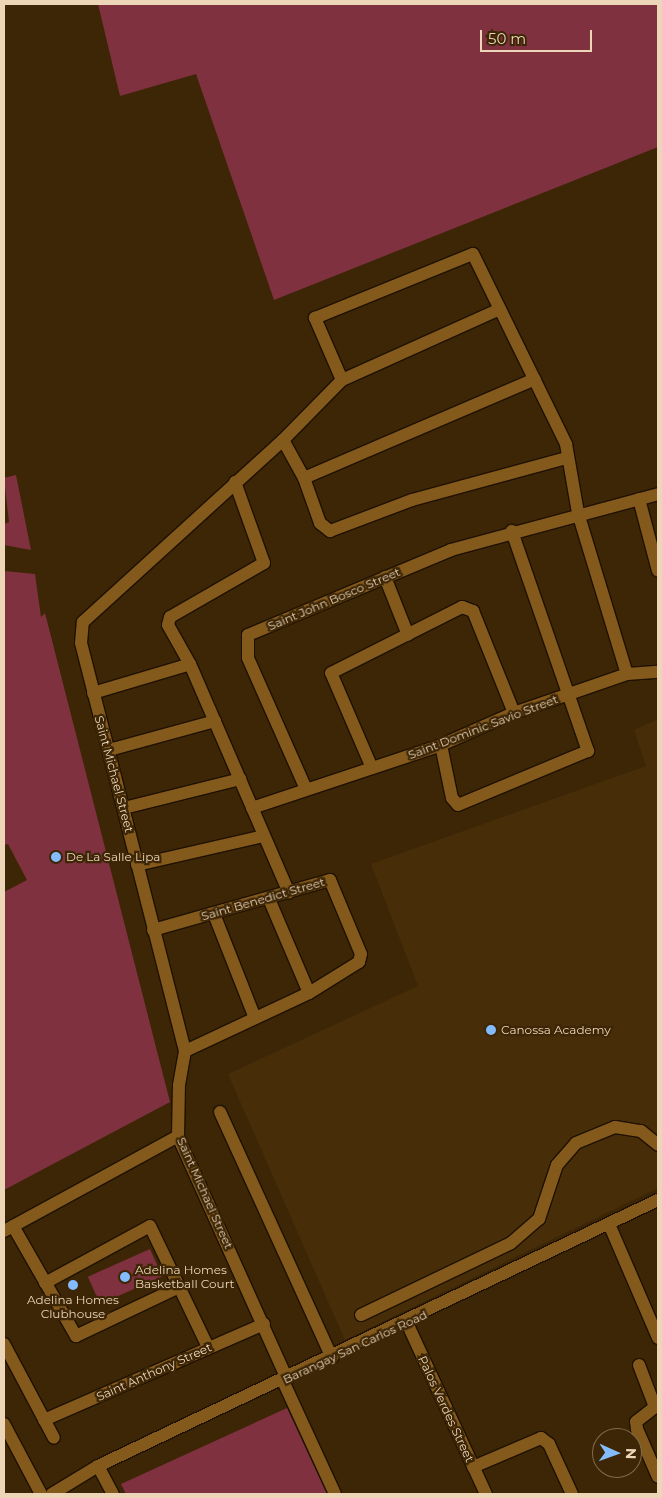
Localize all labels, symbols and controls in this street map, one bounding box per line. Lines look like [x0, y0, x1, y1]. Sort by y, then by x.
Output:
scale bar [482, 20, 594, 52]
text: 50 m [488, 29, 526, 48]
street label: Saint John Bosco Street [265, 564, 403, 634]
street label: Saint Dominic Savio Street [406, 692, 560, 762]
street label: Saint Michael Street [91, 714, 137, 834]
place label: De La Salle Lipa [66, 850, 160, 864]
marker: De La Salle Lipa [50, 851, 62, 863]
street label: Saint Benedict Street [200, 874, 326, 924]
place label: Canossa Academy [501, 1023, 611, 1037]
marker: Canossa Academy [485, 1024, 497, 1036]
street label: Saint Michael Street [174, 1135, 236, 1251]
place label: Adelina Homes Basketball Court [135, 1263, 234, 1291]
marker: Adelina Homes Basketball Court [119, 1271, 131, 1283]
marker: Adelina Homes Clubhouse [67, 1279, 79, 1291]
place label: Adelina Homes Clubhouse [27, 1293, 119, 1321]
street label: Barangay San Carlos Road [281, 1307, 429, 1387]
street label: Saint Anthony Street [94, 1340, 214, 1404]
street label: Palos Verdes Street [415, 1354, 477, 1464]
north arrow [592, 1428, 642, 1478]
text: N [622, 1448, 640, 1459]

